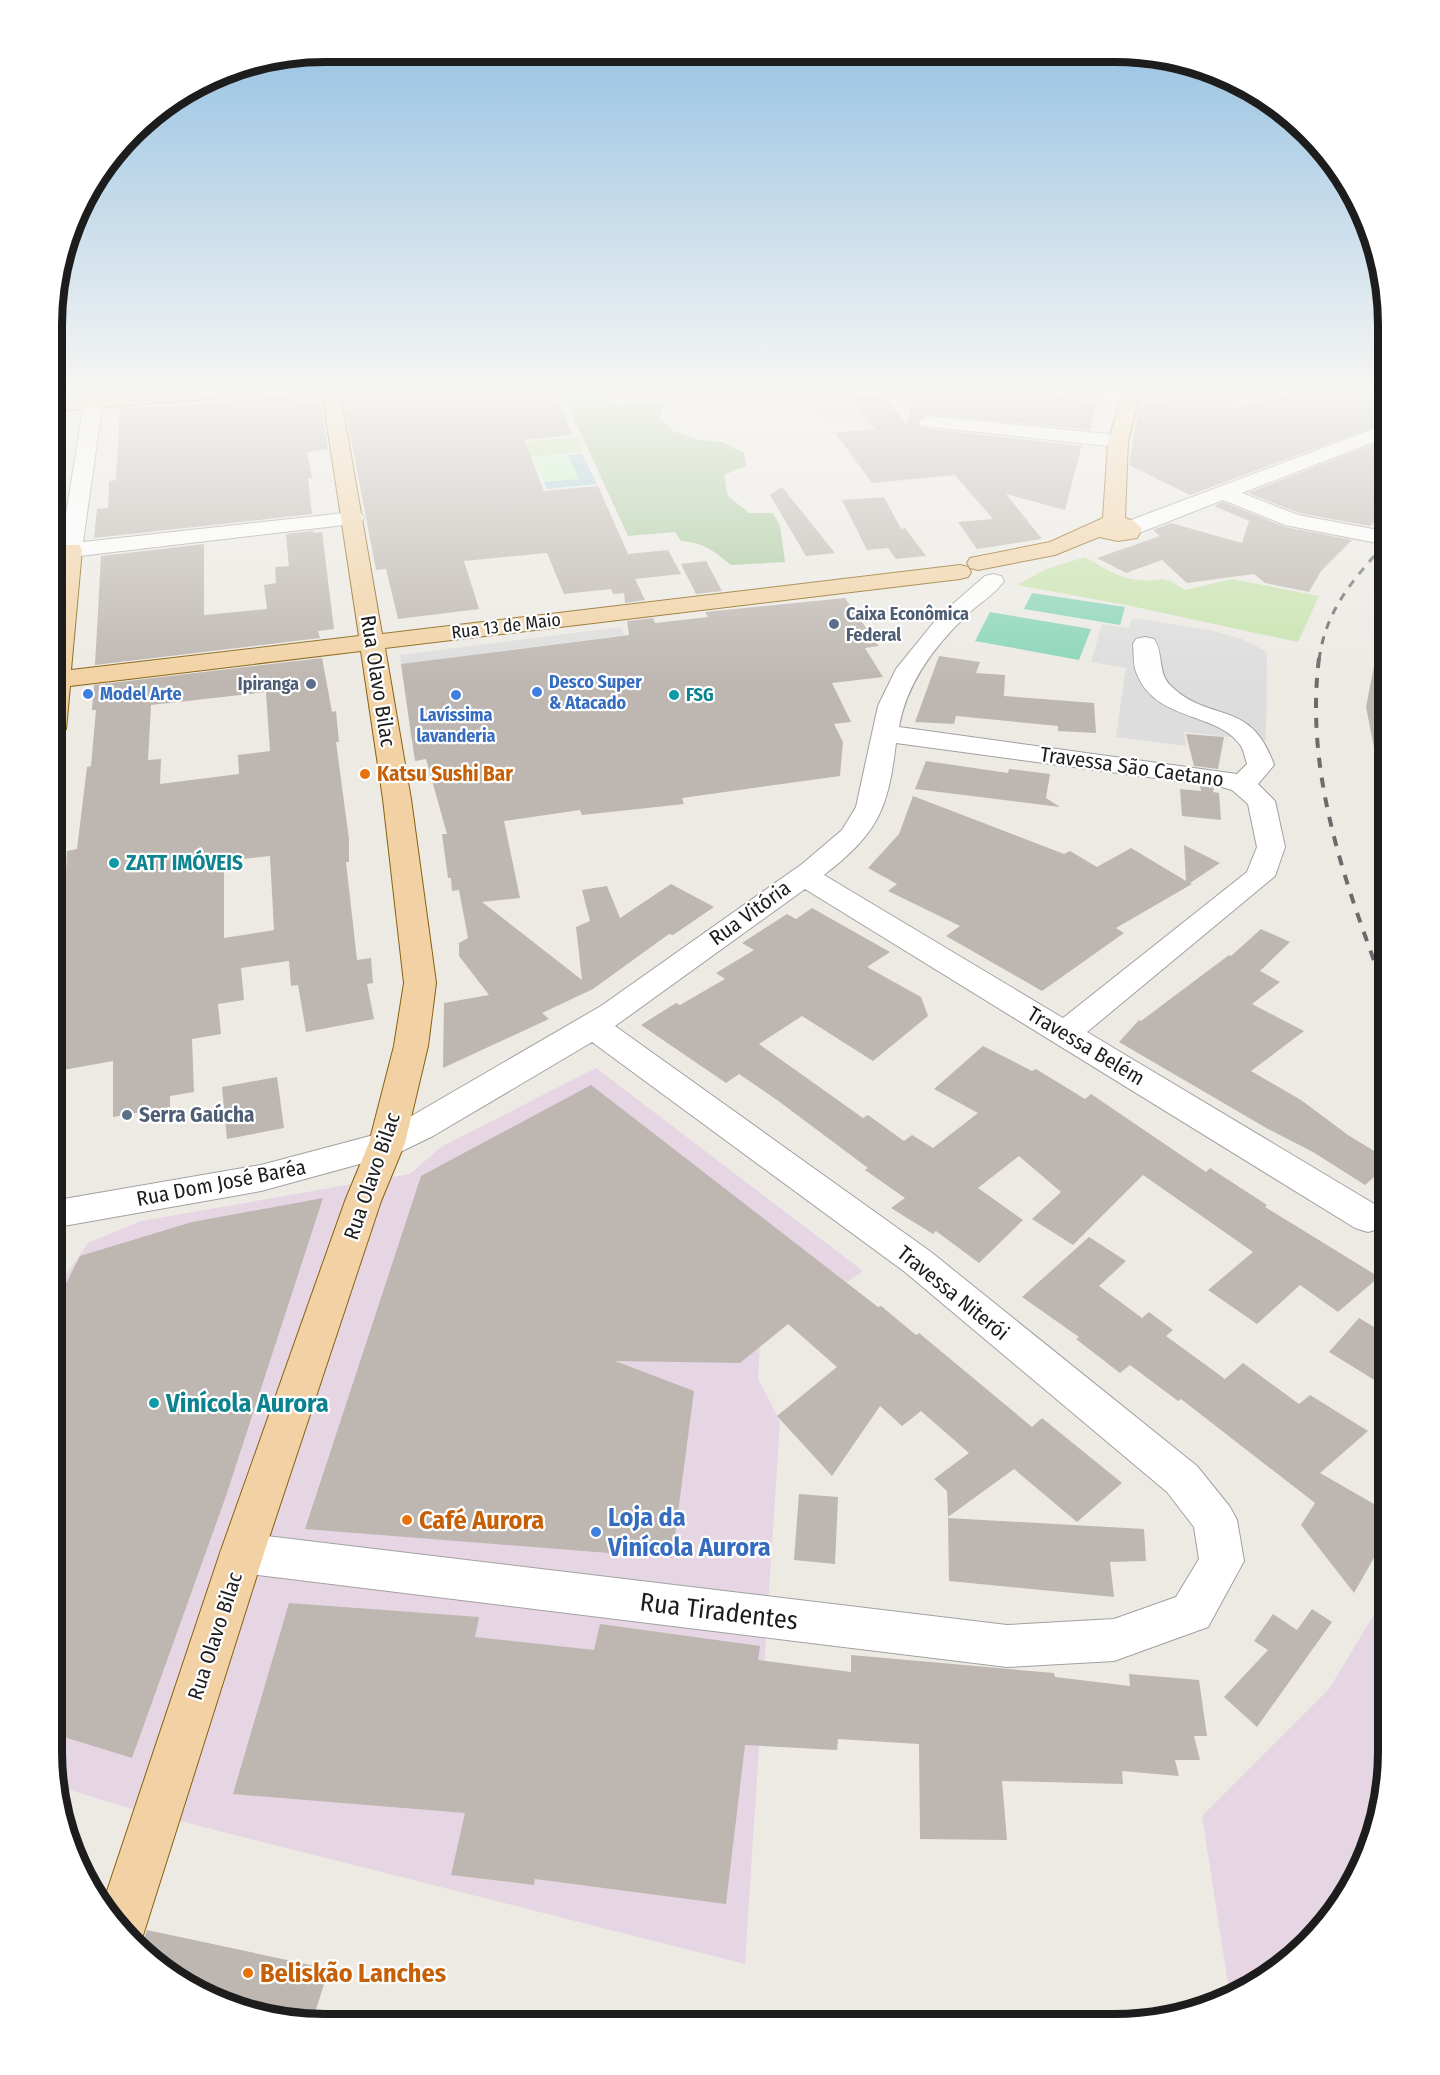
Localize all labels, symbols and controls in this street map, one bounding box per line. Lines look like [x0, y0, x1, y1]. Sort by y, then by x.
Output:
place label: Caixa Econômica Federal [846, 603, 969, 646]
street label: Rua 13 de Maio [450, 608, 562, 644]
street label: Rua Olavo Bilac [355, 613, 401, 749]
marker: Caixa Econômica Federal [827, 617, 841, 631]
place label: Desco Super & Atacado [549, 671, 642, 714]
place label: Ipiranga [238, 673, 299, 695]
marker: Ipiranga [304, 677, 318, 691]
place label: Model Arte [100, 683, 182, 705]
place label: FSG [686, 684, 714, 706]
marker: Desco Super & Atacado [530, 685, 544, 699]
marker: Model Arte [81, 687, 95, 701]
marker: Lavíssima lavanderia [449, 688, 463, 702]
marker: FSG [667, 688, 681, 702]
place label: Lavíssima lavanderia [416, 704, 496, 747]
street label: Travessa São Caetano [1039, 741, 1225, 793]
place label: Katsu Sushi Bar [377, 761, 513, 787]
marker: Katsu Sushi Bar [358, 767, 372, 781]
place label: ZATT IMÓVEIS [126, 849, 243, 876]
marker: ZATT IMÓVEIS [107, 856, 121, 870]
street label: Rua Vitória [704, 875, 796, 951]
street label: Travessa Belém [1023, 1001, 1149, 1091]
place label: Serra Gaúcha [139, 1102, 254, 1128]
marker: Serra Gaúcha [120, 1108, 134, 1122]
street label: Rua Olavo Bilac [338, 1109, 406, 1243]
street label: Rua Dom José Baréa [134, 1154, 308, 1212]
street label: Travessa Niterói [892, 1240, 1014, 1346]
place label: Vinícola Aurora [165, 1388, 329, 1419]
marker: Vinícola Aurora [147, 1396, 161, 1410]
place label: Loja da Vinícola Aurora [607, 1502, 771, 1563]
place label: Café Aurora [419, 1505, 544, 1536]
marker: Café Aurora [400, 1513, 414, 1527]
marker: Loja da Vinícola Aurora [589, 1525, 603, 1539]
street label: Rua Olavo Bilac [182, 1569, 248, 1703]
street label: Rua Tiradentes [638, 1586, 800, 1637]
place label: Beliskão Lanches [260, 1958, 446, 1989]
marker: Beliskão Lanches [241, 1966, 255, 1980]

